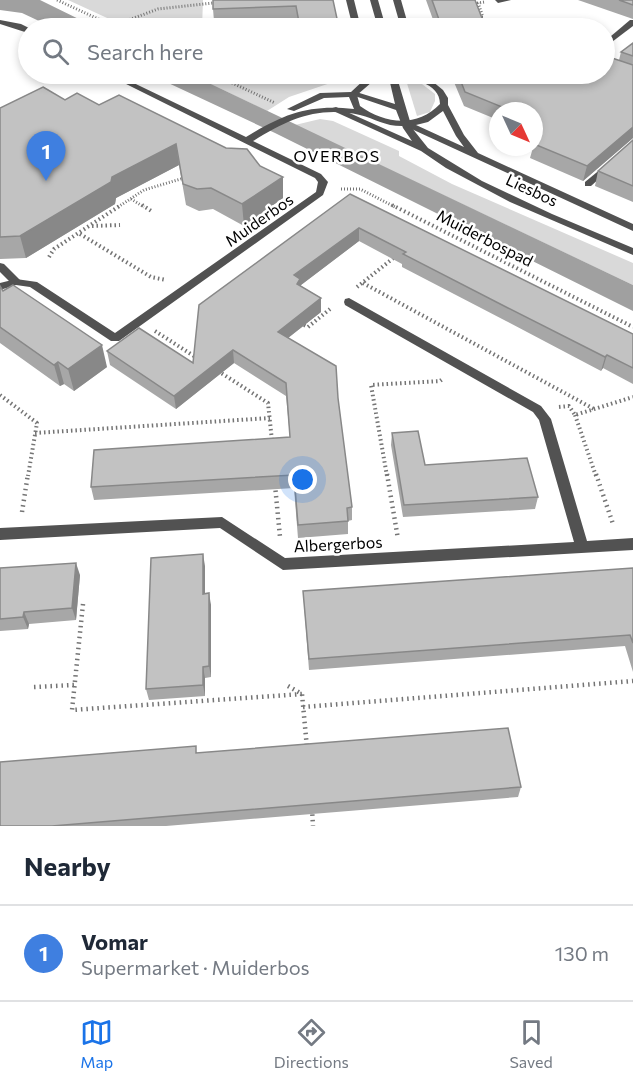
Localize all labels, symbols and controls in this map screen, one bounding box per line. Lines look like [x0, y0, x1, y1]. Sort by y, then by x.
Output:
search box [18, 18, 615, 84]
icon: search [39, 35, 72, 68]
text: Search here [87, 38, 203, 65]
north arrow [489, 102, 543, 156]
pin: 1 [26, 132, 66, 181]
district label: OVERBOS [293, 146, 381, 165]
street label: Liesbos [503, 169, 561, 210]
street label: Muiderbos [221, 189, 296, 250]
street label: Muiderbospad [434, 205, 537, 270]
your location [288, 465, 317, 494]
street label: Albergerbos [293, 532, 383, 555]
text: Nearby [24, 850, 111, 881]
text: Vomar [81, 928, 148, 955]
text: 1 [39, 941, 48, 965]
text: 130 m [555, 941, 609, 965]
text: Supermarket · Muiderbos [81, 955, 310, 979]
tab: Map [80, 1016, 113, 1071]
tab: Directions [274, 1016, 349, 1071]
tab: Saved [509, 1016, 553, 1071]

